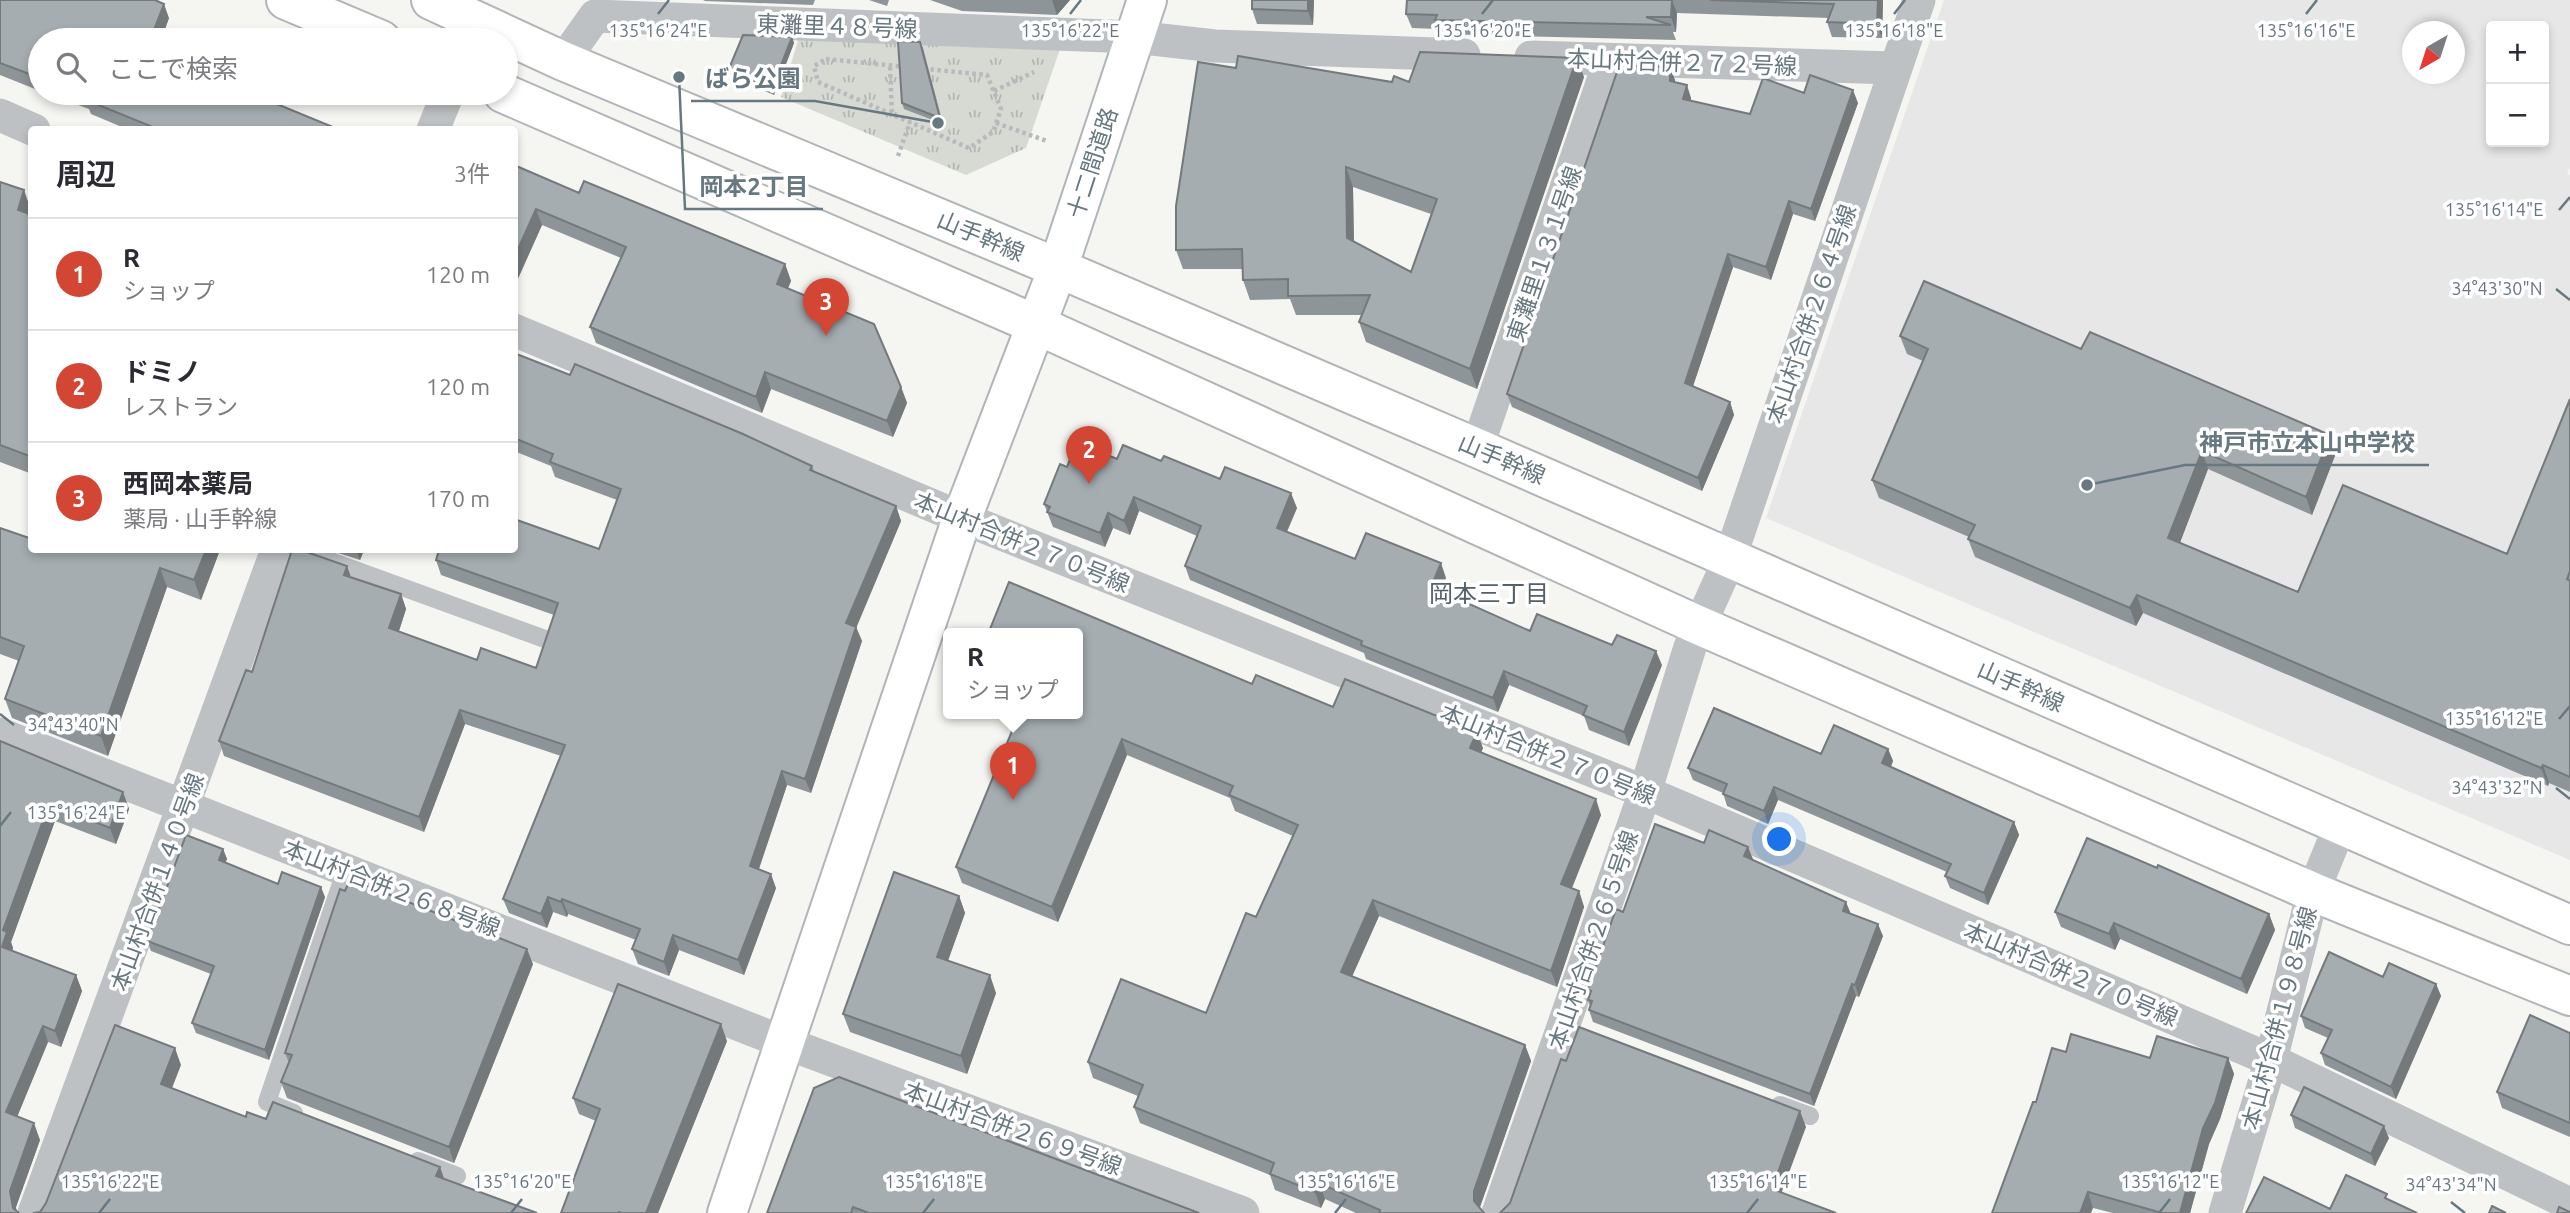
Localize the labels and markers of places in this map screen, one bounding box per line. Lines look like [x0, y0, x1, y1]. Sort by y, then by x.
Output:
callout: ばら公園 [691, 56, 815, 101]
callout: 岡本2丁目 [685, 164, 823, 209]
pin: 3 [803, 278, 849, 336]
callout: 神戸市立本山中学校 [2185, 420, 2429, 465]
pin: 2 [1066, 426, 1112, 484]
pin: 1 [990, 742, 1036, 800]

